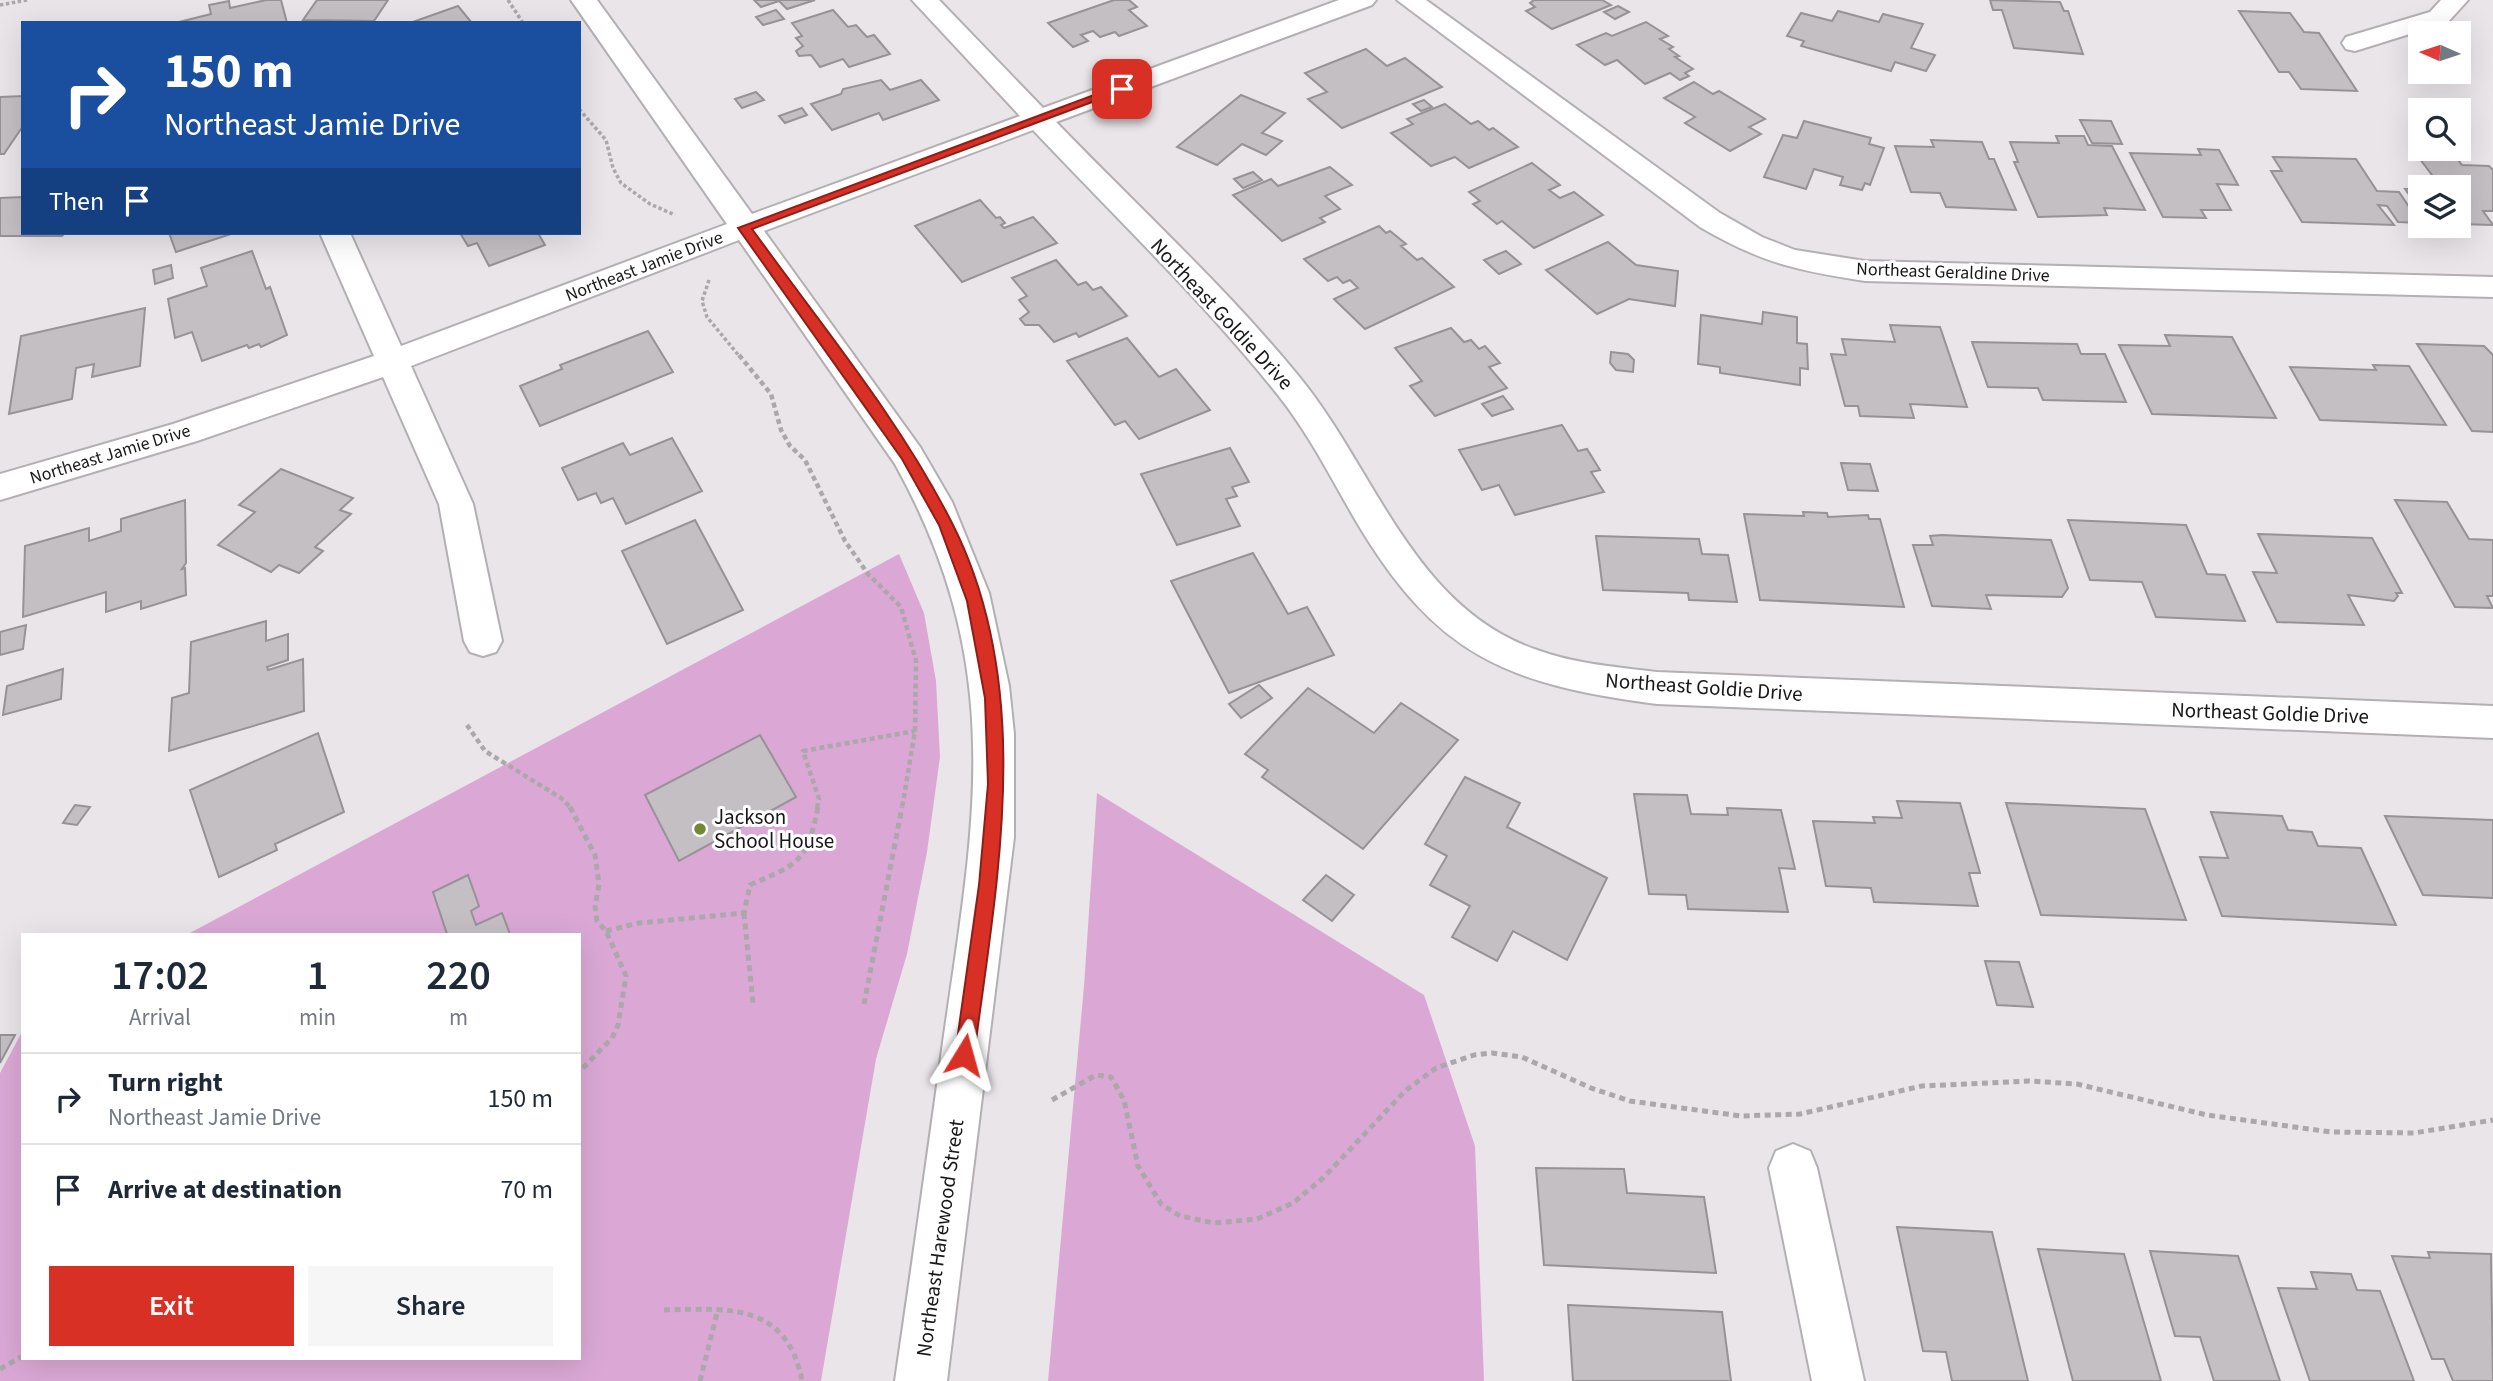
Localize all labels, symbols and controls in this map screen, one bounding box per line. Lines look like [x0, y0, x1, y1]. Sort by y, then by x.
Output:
north arrow [2408, 21, 2471, 84]
map controls [2408, 21, 2471, 238]
text: 150 m [164, 37, 293, 107]
icon: right [49, 49, 140, 140]
pin [1092, 59, 1152, 119]
icon: arrive [1103, 70, 1141, 108]
button: search [2408, 98, 2471, 161]
text: Northeast Jamie Drive [164, 102, 460, 148]
button: layers [2408, 175, 2471, 238]
icon: arrive [118, 182, 156, 220]
text: Then [49, 183, 104, 220]
street label: Northeast Jamie Drive [562, 225, 727, 308]
street label: Northeast Goldie Drive [1144, 231, 1300, 397]
street label: Northeast Geraldine Drive [1856, 257, 2050, 288]
street label: Northeast Jamie Drive [27, 418, 194, 491]
street label: Northeast Goldie Drive [1604, 665, 1804, 709]
street label: Northeast Goldie Drive [2171, 695, 2369, 731]
place label: Jackson School House [714, 802, 834, 856]
marker: Jackson School House [692, 821, 708, 837]
text: 17:02 [111, 946, 209, 1006]
text: 1 [307, 946, 328, 1006]
text: 220 [426, 946, 491, 1006]
text: Arrival [129, 1001, 191, 1034]
text: min [299, 1001, 336, 1034]
text: m [449, 1001, 468, 1034]
position arrow [927, 1018, 1001, 1092]
text: Turn right [108, 1064, 223, 1101]
icon: right [49, 1080, 87, 1118]
text: 150 m [487, 1080, 553, 1117]
text: Northeast Jamie Drive [108, 1101, 321, 1134]
street label: Northeast Harewood Street [908, 1117, 972, 1359]
icon: arrive [49, 1171, 87, 1209]
text: Arrive at destination [108, 1171, 342, 1208]
text: 70 m [500, 1171, 553, 1208]
button: Exit [49, 1266, 294, 1346]
button: Share [308, 1266, 553, 1346]

